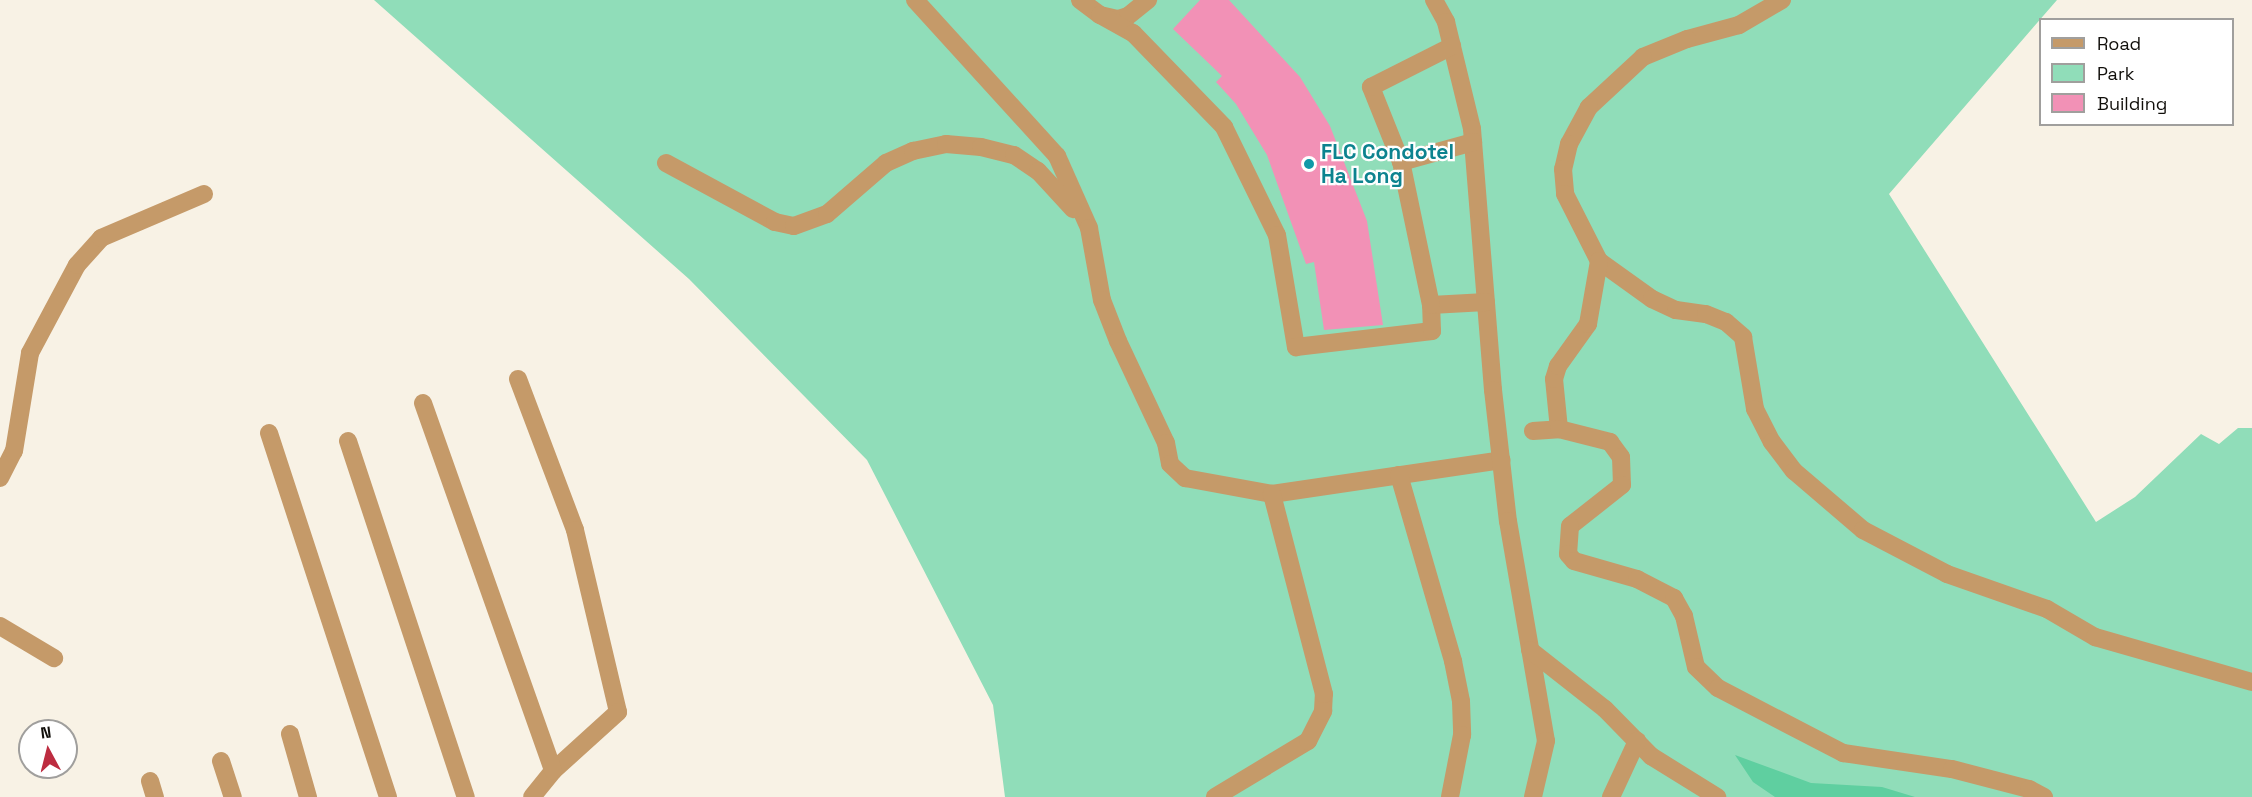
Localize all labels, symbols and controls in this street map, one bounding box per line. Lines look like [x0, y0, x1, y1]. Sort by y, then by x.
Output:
legend [2039, 18, 2234, 126]
text: Road [2097, 32, 2141, 55]
text: Park [2097, 62, 2134, 85]
text: Building [2097, 92, 2167, 115]
place label: FLC Condotel Ha Long [1321, 139, 1454, 189]
marker: FLC Condotel Ha Long [1302, 157, 1316, 171]
north arrow [18, 719, 78, 779]
text: N [39, 722, 53, 744]

